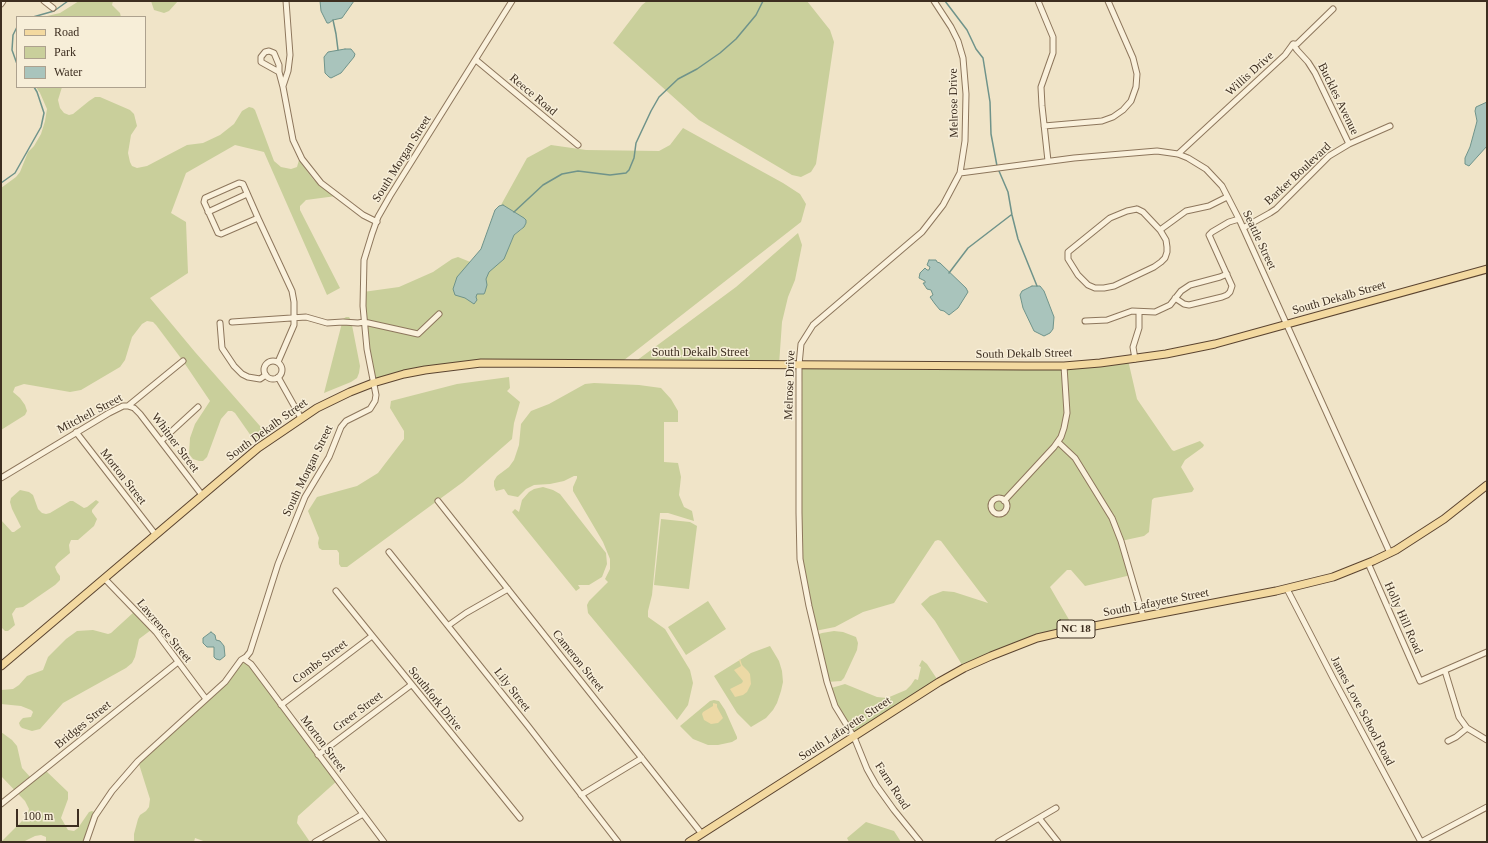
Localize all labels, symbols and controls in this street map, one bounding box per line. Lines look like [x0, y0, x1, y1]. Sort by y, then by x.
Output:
legend [16, 16, 146, 88]
text: Road [54, 25, 79, 39]
text: Park [54, 45, 76, 59]
street label: Willis Drive [1223, 49, 1277, 99]
street label: Buckles Avenue [1314, 61, 1362, 137]
text: Water [54, 65, 82, 79]
street label: Melrose Drive [946, 68, 962, 138]
street label: Reece Road [506, 71, 560, 119]
street label: South Morgan Street [369, 113, 435, 205]
street label: Barker Boulevard [1262, 140, 1334, 208]
street label: Seattle Street [1239, 208, 1279, 272]
street label: South Dekalb Street [1291, 278, 1387, 318]
street label: South Dekalb Street [652, 346, 748, 360]
street label: South Dekalb Street [976, 346, 1072, 362]
street label: Melrose Drive [782, 350, 798, 420]
street label: Mitchell Street [55, 391, 125, 437]
street label: South Dekalb Street [224, 396, 310, 464]
street label: Whitner Street [148, 411, 202, 475]
street label: South Morgan Street [280, 423, 336, 519]
street label: Morton Street [97, 446, 149, 508]
street label: Holly Hill Road [1381, 580, 1425, 656]
street label: South Lafayette Street [1102, 586, 1210, 620]
street label: Lawrence Street [133, 596, 195, 666]
road number: NC 18 [1057, 620, 1095, 638]
street label: Cameron Street [549, 627, 607, 695]
street label: Combs Street [290, 637, 350, 687]
street label: James Love School Road [1327, 654, 1397, 768]
street label: Southfork Drive [405, 664, 465, 734]
street label: Lily Street [491, 665, 533, 715]
street label: Greer Street [330, 689, 386, 735]
street label: South Lafayette Street [796, 694, 894, 764]
street label: Bridges Street [52, 698, 114, 752]
street label: Morton Street [297, 713, 349, 775]
street label: Farm Road [871, 760, 913, 812]
scale bar [18, 801, 81, 827]
text: 100 m [23, 809, 53, 823]

